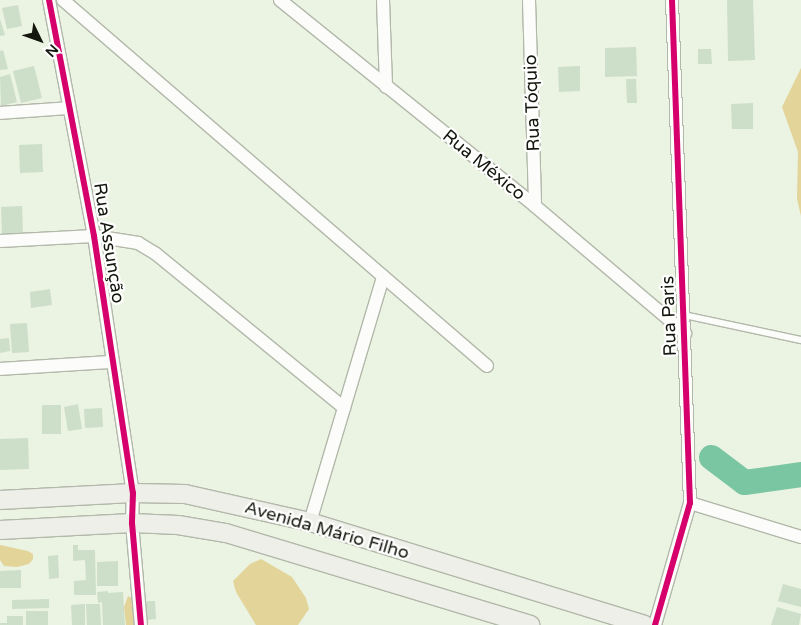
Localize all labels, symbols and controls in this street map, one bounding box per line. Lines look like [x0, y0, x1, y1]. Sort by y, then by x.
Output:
north arrow [15, 15, 65, 65]
text: N [41, 41, 62, 60]
street label: Rua Tóquio [520, 54, 544, 152]
street label: Rua México [438, 125, 530, 205]
street label: Rua Assunção [89, 181, 129, 305]
street label: Rua Paris [657, 275, 681, 357]
street label: Avenida Mário Filho [242, 496, 412, 564]

